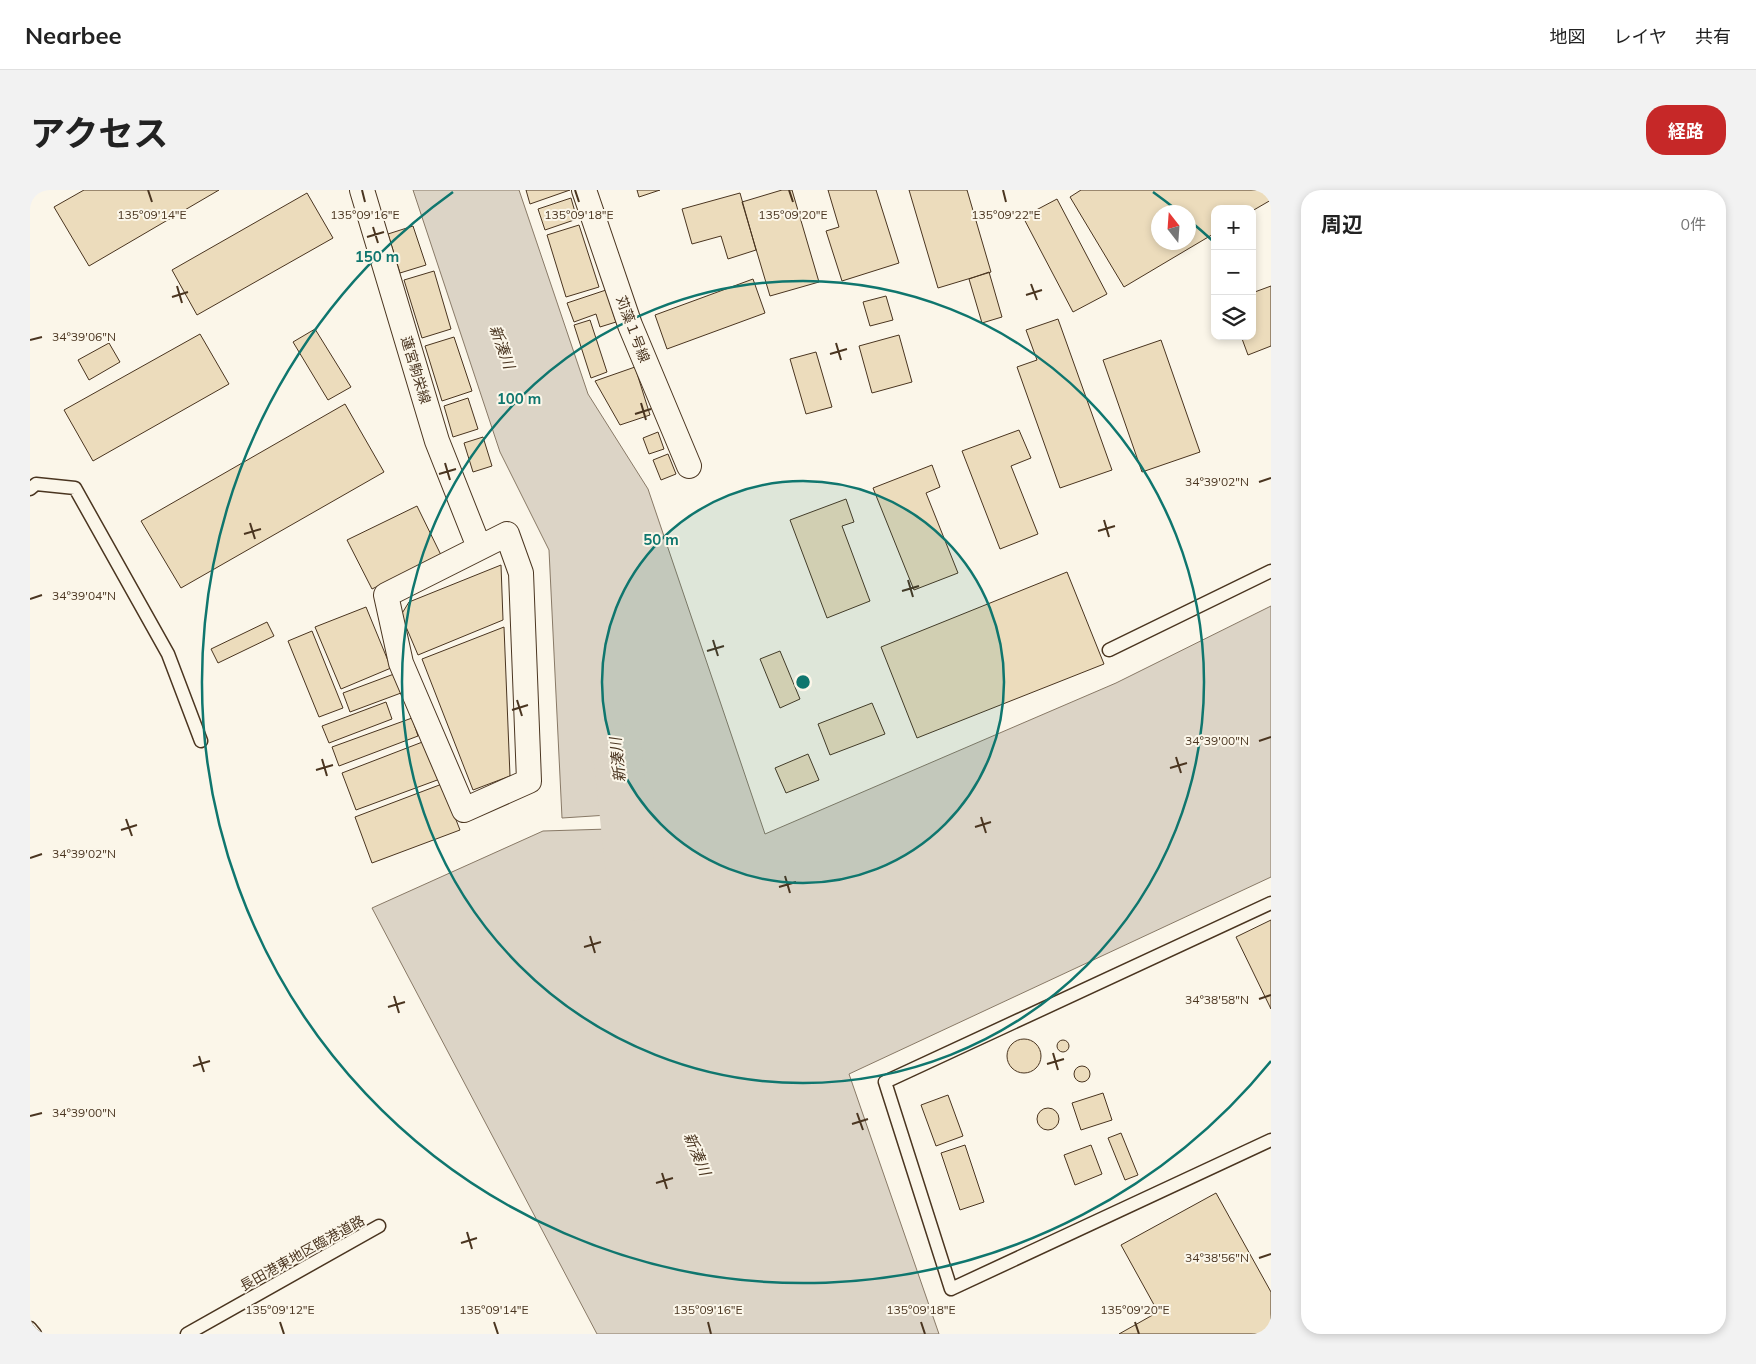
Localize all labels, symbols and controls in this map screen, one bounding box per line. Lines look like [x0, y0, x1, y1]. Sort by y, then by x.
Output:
text: Nearbee [25, 20, 122, 50]
text: 地図 [1550, 25, 1586, 48]
text: レイヤ [1614, 25, 1667, 48]
text: 共有 [1695, 25, 1731, 48]
button: 経路 [1646, 105, 1726, 155]
text: アクセス [30, 111, 168, 155]
north arrow [1151, 205, 1196, 250]
map controls [1211, 205, 1256, 340]
button: + [1211, 205, 1256, 250]
text: 135°09'14"E [117, 207, 187, 222]
text: 135°09'16"E [330, 207, 400, 222]
text: 135°09'18"E [544, 207, 614, 222]
text: 135°09'20"E [758, 207, 828, 222]
text: 135°09'22"E [971, 207, 1041, 222]
text: 周辺 [1321, 211, 1363, 237]
text: 0件 [1680, 214, 1706, 234]
text: 150 m [355, 247, 399, 266]
button: − [1211, 250, 1256, 295]
street label: 苅藻１号線 [612, 293, 654, 365]
button: layers [1211, 295, 1256, 340]
water label: 新湊川 [486, 322, 520, 373]
text: 34°39'06"N [52, 329, 116, 344]
street label: 蓮宮駒栄線 [397, 334, 435, 406]
text: 100 m [497, 389, 541, 408]
text: 34°39'02"N [1185, 474, 1249, 489]
text: 50 m [643, 530, 679, 549]
text: 34°39'04"N [52, 588, 116, 603]
centre of rings [794, 673, 812, 691]
text: 34°39'00"N [1185, 733, 1249, 748]
water label: 新湊川 [605, 735, 629, 783]
text: 34°39'02"N [52, 846, 116, 861]
text: 34°38'58"N [1185, 992, 1249, 1007]
text: 34°39'00"N [52, 1105, 116, 1120]
water label: 新湊川 [680, 1129, 716, 1180]
street label: 長田港東地区臨港道路 [236, 1211, 368, 1295]
text: 34°38'56"N [1185, 1250, 1249, 1265]
text: 135°09'12"E [245, 1302, 315, 1317]
text: 135°09'14"E [459, 1302, 529, 1317]
text: 135°09'16"E [673, 1302, 743, 1317]
text: 135°09'18"E [886, 1302, 956, 1317]
text: 135°09'20"E [1100, 1302, 1170, 1317]

